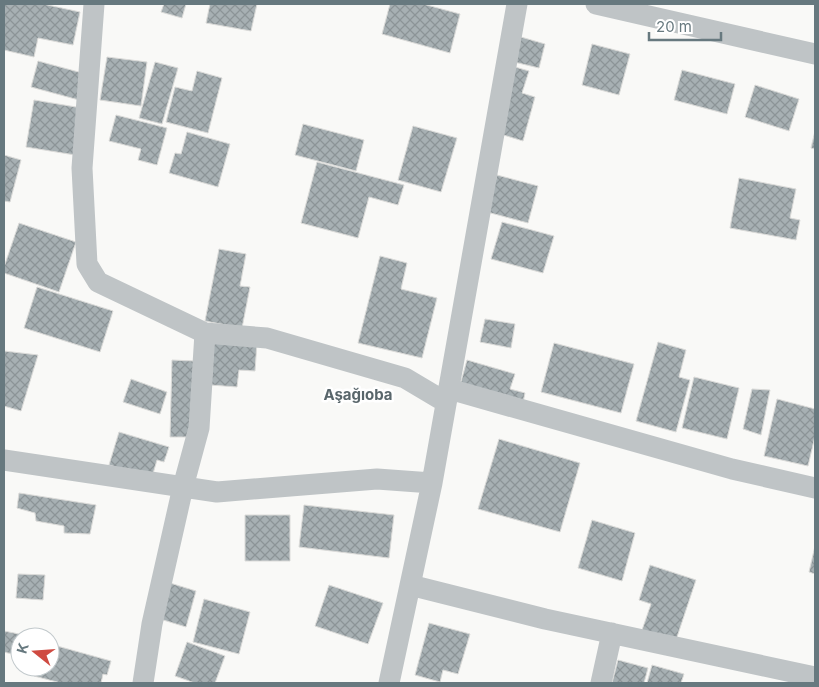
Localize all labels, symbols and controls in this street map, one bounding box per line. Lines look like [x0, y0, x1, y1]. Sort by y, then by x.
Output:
scale bar [649, 10, 722, 42]
text: 20 m [656, 17, 692, 36]
district label: Aşağıoba [323, 385, 393, 404]
north arrow [10, 627, 60, 677]
text: K [12, 641, 32, 655]

